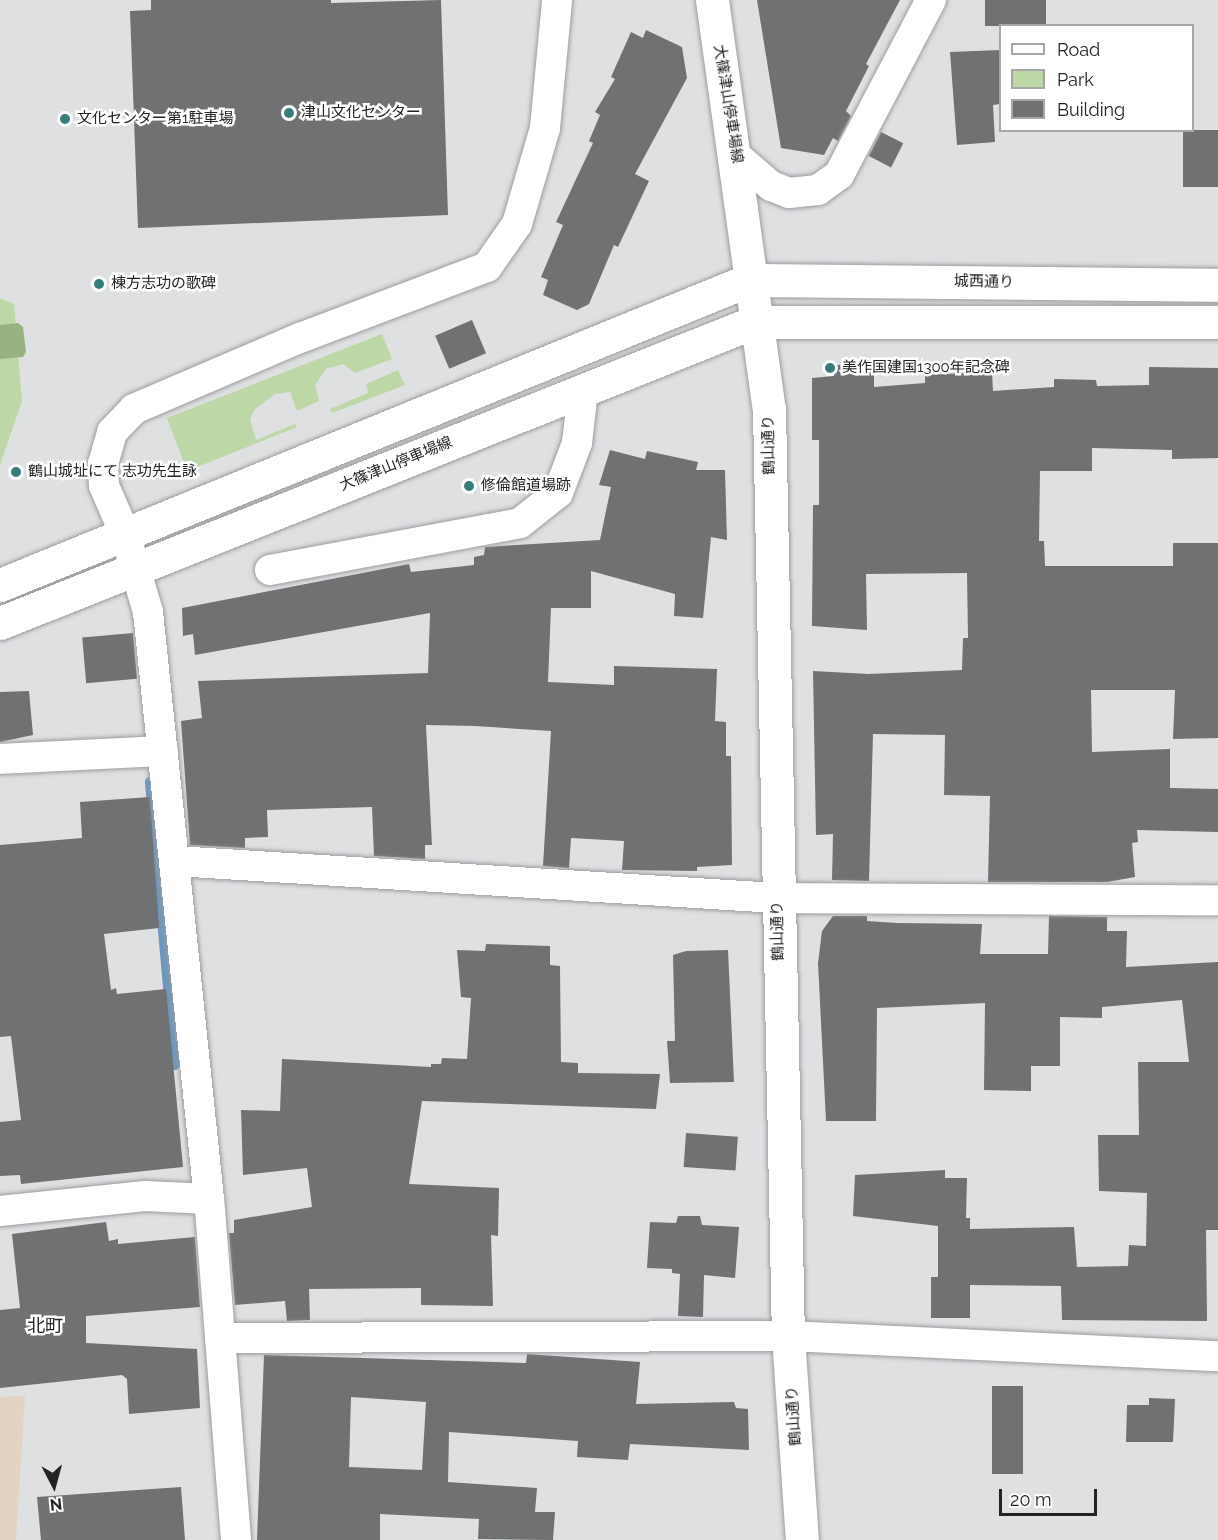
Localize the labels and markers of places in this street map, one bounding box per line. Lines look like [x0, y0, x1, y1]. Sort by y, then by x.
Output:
place label: 津山文化センター [301, 104, 421, 122]
marker: 津山文化センター [282, 106, 296, 120]
place label: 文化センター第1駐車場 [77, 110, 233, 128]
marker: 文化センター第1駐車場 [58, 112, 72, 126]
place label: 棟方志功の歌碑 [111, 275, 216, 293]
marker: 棟方志功の歌碑 [92, 277, 106, 291]
place label: 美作国建国1300年記念碑 [842, 359, 1010, 377]
marker: 美作国建国1300年記念碑 [823, 361, 837, 375]
place label: 鶴山城址にて 志功先生詠 [28, 463, 197, 481]
marker: 鶴山城址にて 志功先生詠 [9, 465, 23, 479]
place label: 修倫館道場跡 [481, 477, 571, 495]
marker: 修倫館道場跡 [462, 479, 476, 493]

